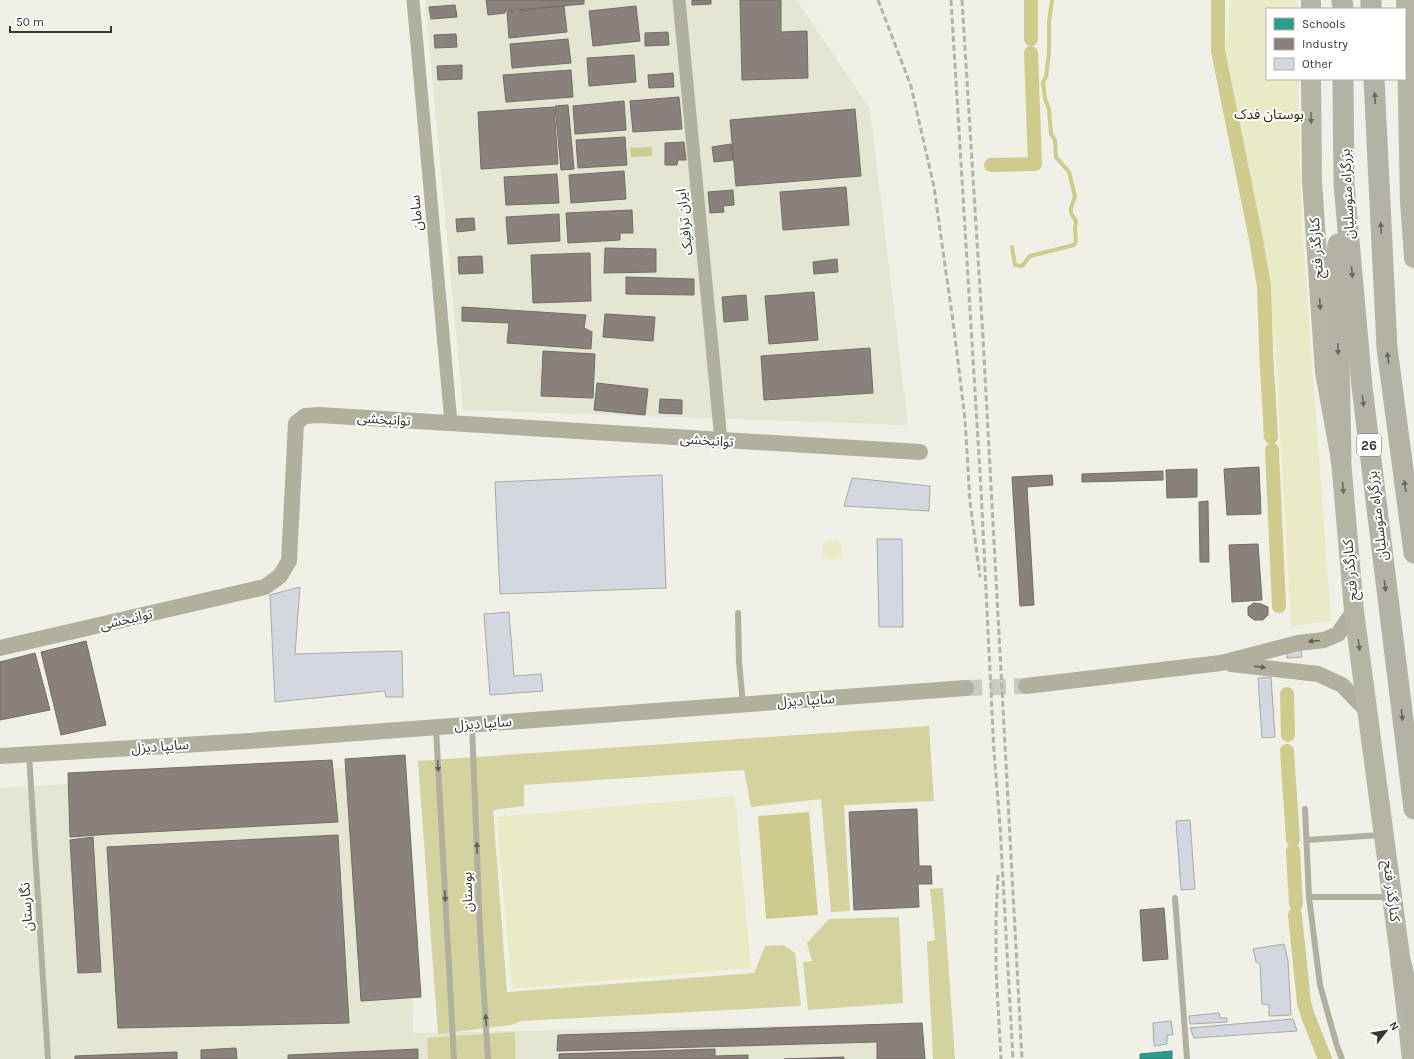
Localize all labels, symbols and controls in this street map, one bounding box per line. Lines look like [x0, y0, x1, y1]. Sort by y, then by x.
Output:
scale bar [10, 8, 111, 34]
legend [1266, 8, 1406, 80]
text: 50 m [16, 15, 44, 29]
text: Schools [1302, 17, 1345, 31]
text: Industry [1302, 37, 1348, 51]
text: Other [1302, 57, 1333, 71]
one-way arrow [1372, 92, 1379, 104]
park label: بوستان فدک [1234, 106, 1304, 123]
one-way arrow [1308, 112, 1314, 125]
street label: بزرگراه متوسلیان [1337, 148, 1358, 240]
street label: ایران ترافیک [673, 188, 696, 256]
street label: سامان [406, 194, 427, 232]
street label: کنارگذر فتح [1306, 216, 1329, 279]
one-way arrow [1378, 222, 1385, 234]
one-way arrow [1348, 266, 1355, 278]
one-way arrow [1317, 298, 1324, 310]
one-way arrow [1335, 343, 1342, 355]
one-way arrow [1385, 351, 1391, 364]
one-way arrow [1360, 395, 1366, 407]
street label: توانبخشی [357, 409, 411, 430]
street label: توانبخشی [680, 430, 734, 451]
road number: 26 [1357, 434, 1381, 456]
street label: بزرگراه متوسلیان [1364, 470, 1391, 562]
one-way arrow [1402, 480, 1408, 492]
one-way arrow [1340, 482, 1347, 494]
street label: کنارگذر فتح [1339, 538, 1364, 601]
one-way arrow [1382, 580, 1389, 592]
street label: توانبخشی [98, 605, 154, 634]
one-way arrow [1308, 638, 1320, 644]
one-way arrow [1356, 639, 1362, 651]
one-way arrow [1254, 664, 1266, 670]
street label: سایپا دیزل [777, 690, 836, 712]
one-way arrow [1399, 709, 1405, 721]
street label: سایپا دیزل [454, 713, 513, 735]
street label: سایپا دیزل [131, 736, 190, 758]
one-way arrow [435, 760, 442, 772]
one-way arrow [474, 841, 480, 854]
street label: کنارگذر فتح [1377, 860, 1404, 923]
street label: بوستان [458, 871, 477, 912]
street label: نگارستان [16, 881, 37, 932]
one-way arrow [442, 890, 449, 902]
north arrow [1366, 1011, 1406, 1051]
one-way arrow [483, 1013, 489, 1026]
text: N [1387, 1019, 1402, 1033]

